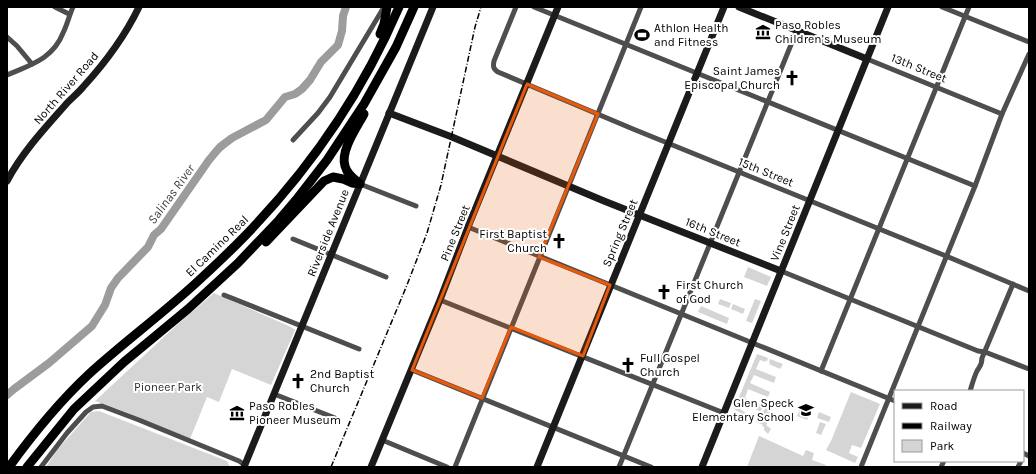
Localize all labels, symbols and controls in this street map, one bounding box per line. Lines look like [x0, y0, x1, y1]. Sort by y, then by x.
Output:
place label: Paso Robles Children’s Museum [775, 18, 881, 46]
place label: Athlon Health and Fitness [654, 21, 729, 49]
museum icon: Paso Robles Children’s Museum [754, 23, 772, 41]
sports icon: Athlon Health and Fitness [633, 26, 651, 44]
street label: North River Road [31, 49, 101, 127]
street label: 13th Street [889, 51, 949, 86]
place label: Saint James Episcopal Church [684, 64, 780, 92]
church icon: Saint James Episcopal Church [783, 69, 801, 87]
street label: 15th Street [736, 155, 796, 190]
water label: Salinas River [144, 161, 198, 227]
street label: Riverside Avenue [304, 187, 352, 279]
street label: Spring Street [599, 197, 641, 269]
street label: Pine Street [437, 202, 473, 263]
street label: Vine Street [767, 202, 803, 263]
street label: El Camino Real [183, 213, 251, 279]
street label: 16th Street [683, 215, 743, 250]
place label: First Baptist Church [479, 227, 547, 255]
church icon: First Baptist Church [550, 232, 568, 250]
place label: First Church of God [676, 278, 744, 306]
church icon: First Church of God [655, 283, 673, 301]
place label: Full Gospel Church [640, 351, 700, 379]
church icon: Full Gospel Church [619, 356, 637, 374]
place label: 2nd Baptist Church [310, 367, 375, 395]
church icon: 2nd Baptist Church [289, 372, 307, 390]
park label: Pioneer Park [134, 380, 202, 394]
legend [894, 390, 1024, 462]
place label: Glen Speck Elementary School [692, 396, 794, 424]
place label: Paso Robles Pioneer Museum [249, 399, 341, 427]
text: Road [930, 399, 958, 413]
school or university icon: Glen Speck Elementary School [797, 401, 815, 419]
museum icon: Paso Robles Pioneer Museum [228, 404, 246, 422]
text: Railway [930, 419, 972, 433]
text: Park [930, 439, 955, 453]

